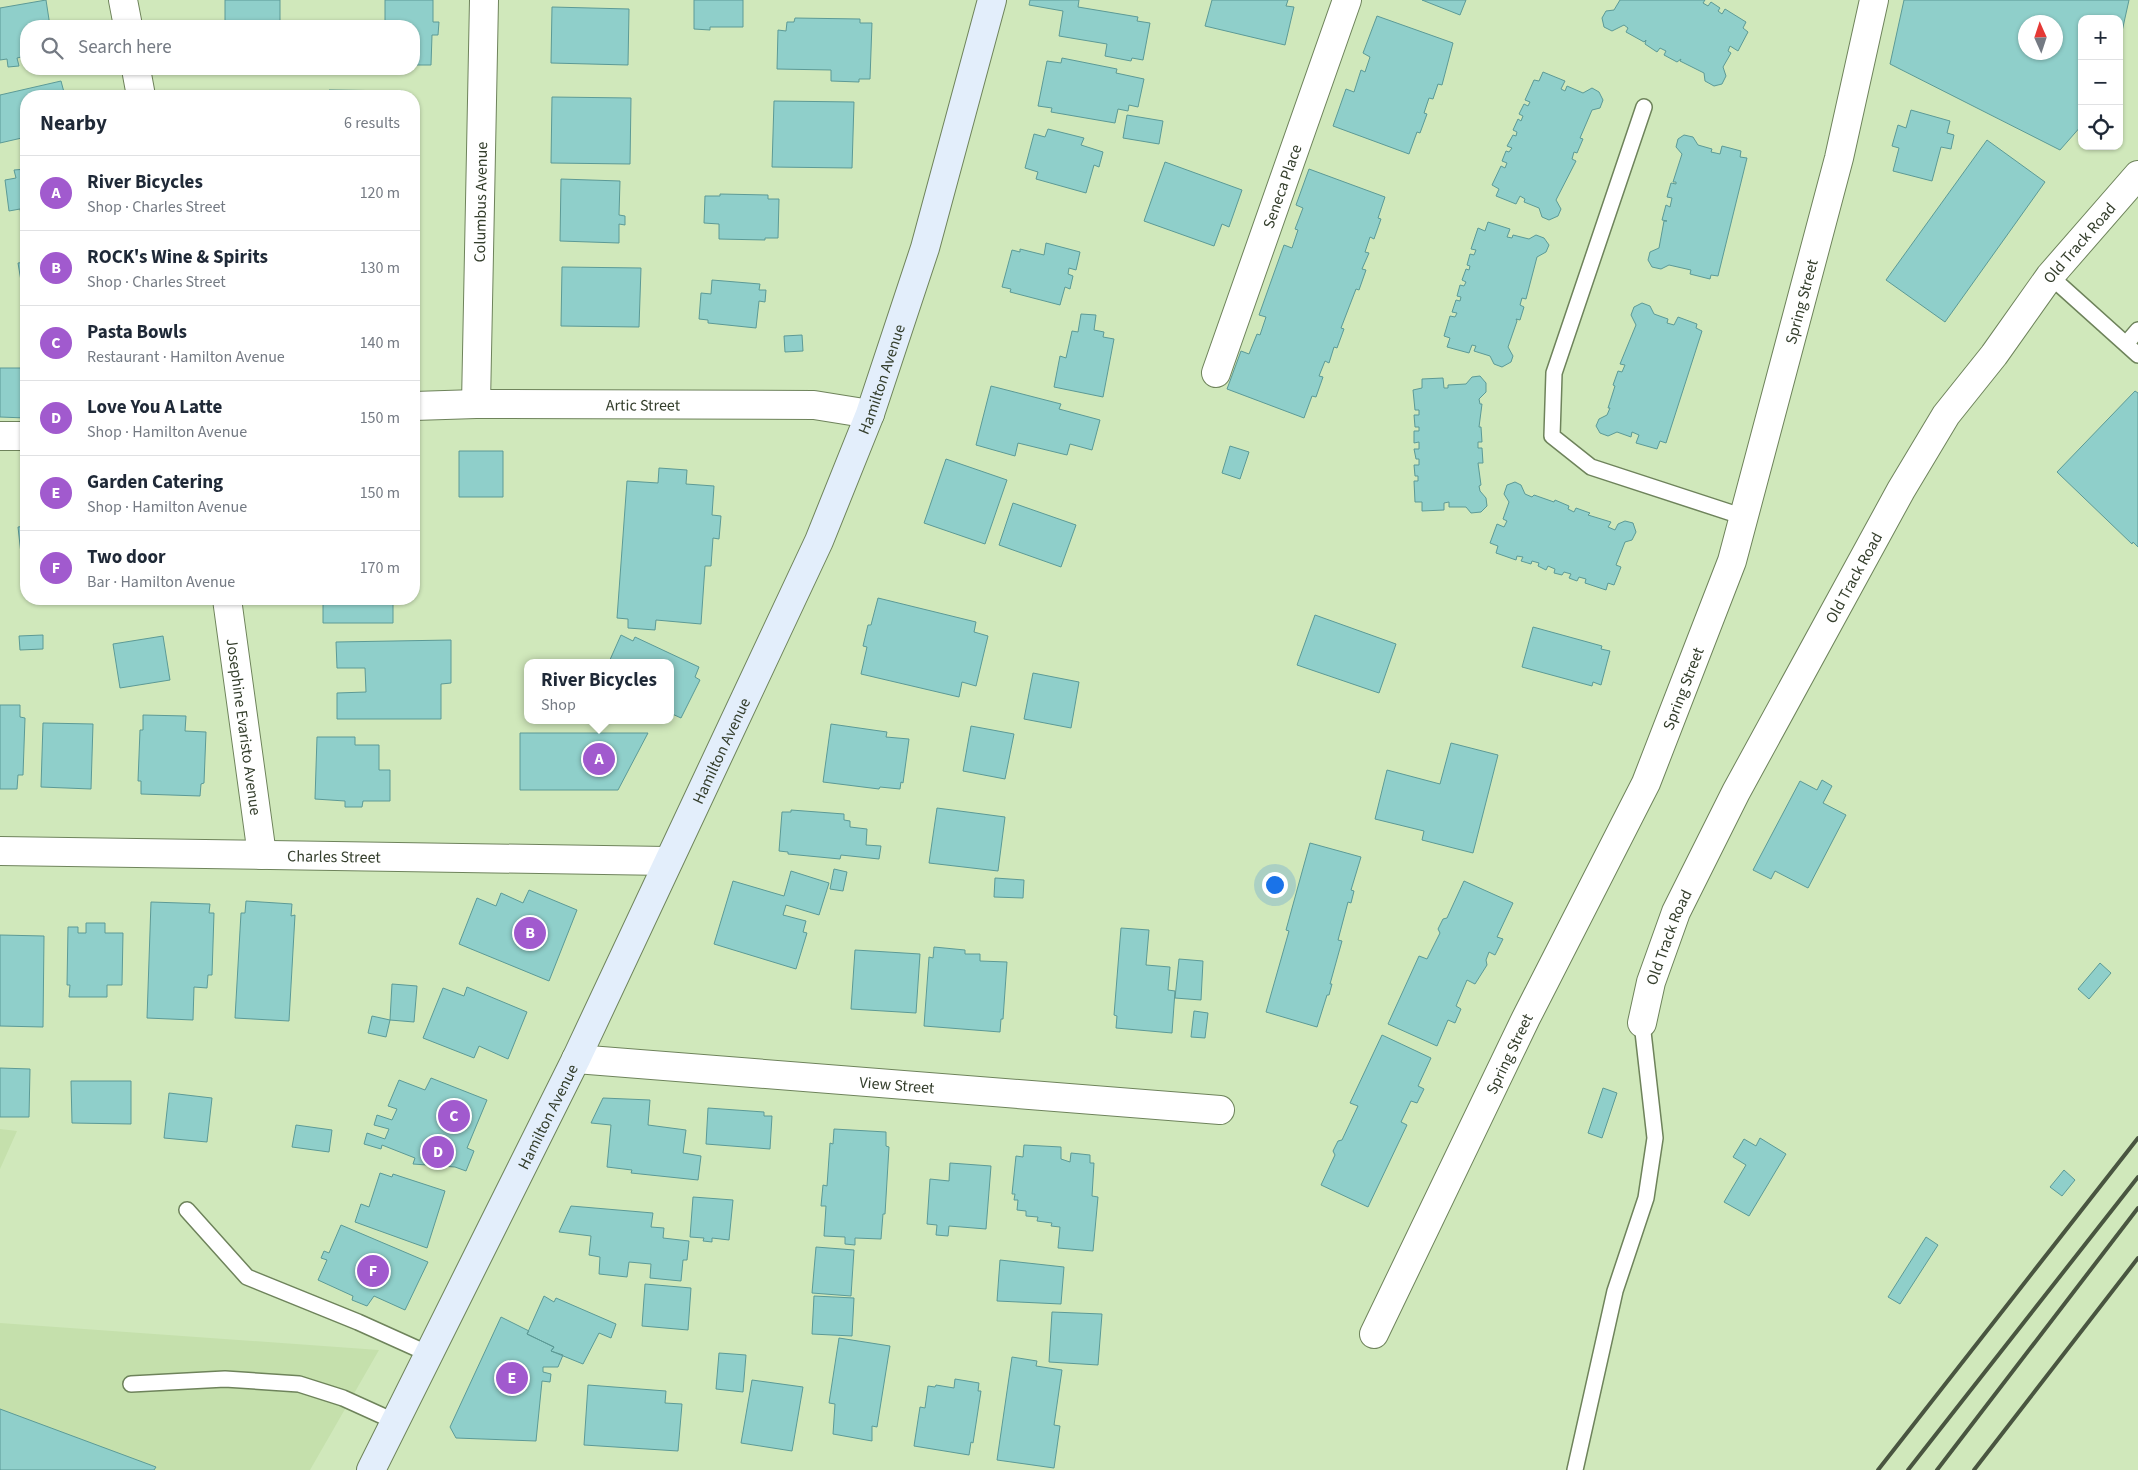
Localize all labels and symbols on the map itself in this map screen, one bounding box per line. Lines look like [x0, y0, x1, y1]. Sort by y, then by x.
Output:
north arrow [2018, 15, 2063, 60]
street label: Columbus Avenue [469, 141, 493, 263]
street label: Seneca Place [1258, 141, 1307, 232]
street label: Old Track Road [2038, 198, 2121, 288]
street label: Spring Street [1780, 256, 1824, 347]
street label: Hamilton Avenue [853, 321, 911, 438]
street label: Artic Street [606, 394, 681, 417]
street label: Old Track Road [1820, 528, 1888, 627]
street label: Josephine Evaristo Avenue [221, 637, 266, 817]
street label: Spring Street [1658, 644, 1710, 733]
street label: Hamilton Avenue [687, 694, 756, 808]
pin: A [583, 740, 615, 778]
street label: Charles Street [287, 845, 381, 869]
your location [1262, 872, 1288, 898]
street label: Old Track Road [1641, 886, 1697, 988]
pin: B [514, 914, 546, 952]
street label: Spring Street [1481, 1009, 1539, 1098]
street label: Hamilton Avenue [513, 1061, 584, 1173]
street label: View Street [859, 1071, 936, 1099]
pin: C [438, 1097, 470, 1135]
pin: D [422, 1133, 454, 1171]
pin: F [357, 1252, 389, 1290]
pin: E [496, 1359, 528, 1397]

